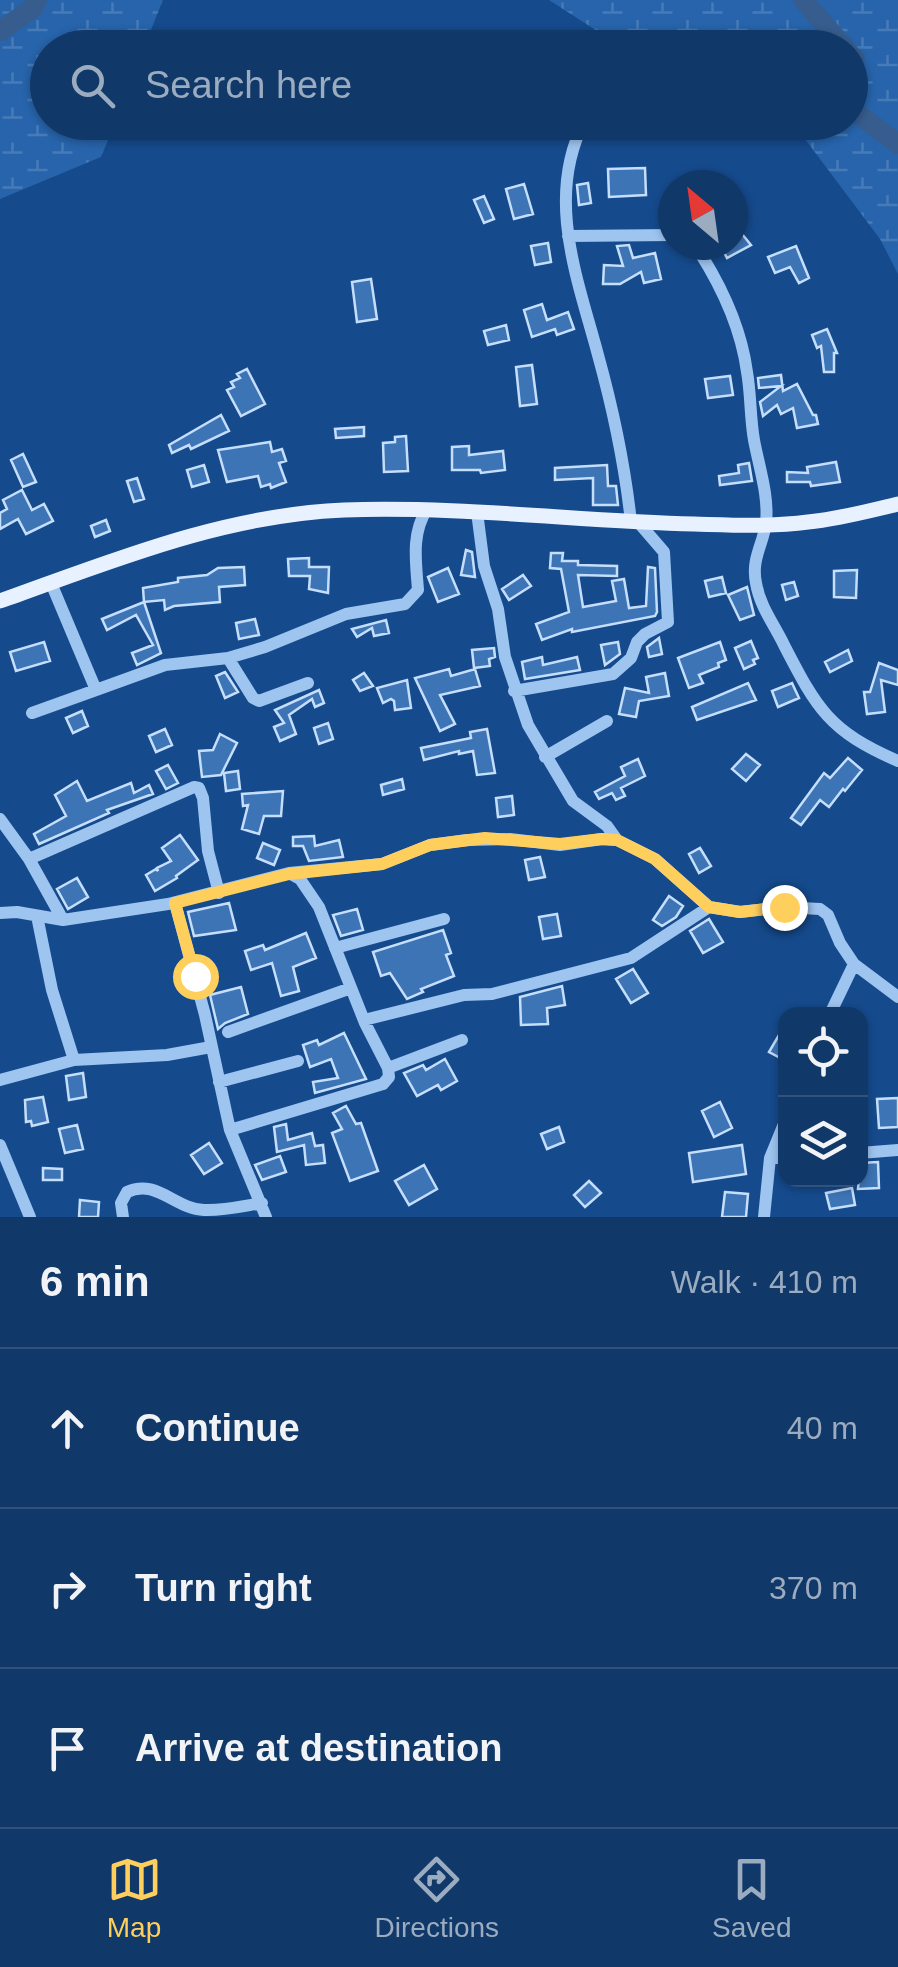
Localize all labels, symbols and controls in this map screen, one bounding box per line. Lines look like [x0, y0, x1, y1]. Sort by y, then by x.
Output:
search box [30, 30, 868, 140]
icon: search [65, 58, 120, 113]
text: Search here [145, 64, 352, 106]
north arrow [658, 170, 748, 260]
route end [762, 885, 808, 931]
route start [173, 954, 219, 1000]
map controls [778, 1007, 868, 1187]
button: locate [778, 1007, 868, 1097]
button: layers [778, 1097, 868, 1187]
text: 6 min [40, 1258, 150, 1305]
text: Walk · 410 m [671, 1264, 858, 1300]
icon: ahead [40, 1401, 95, 1456]
text: Continue [135, 1407, 300, 1449]
text: 40 m [787, 1410, 858, 1446]
icon: right [40, 1561, 95, 1616]
text: Turn right [135, 1567, 312, 1609]
text: 370 m [769, 1570, 858, 1606]
icon: arrive [40, 1721, 95, 1776]
text: Arrive at destination [135, 1727, 502, 1769]
tab: Map [107, 1852, 162, 1944]
tab: Directions [375, 1852, 499, 1944]
tab: Saved [712, 1852, 791, 1944]

